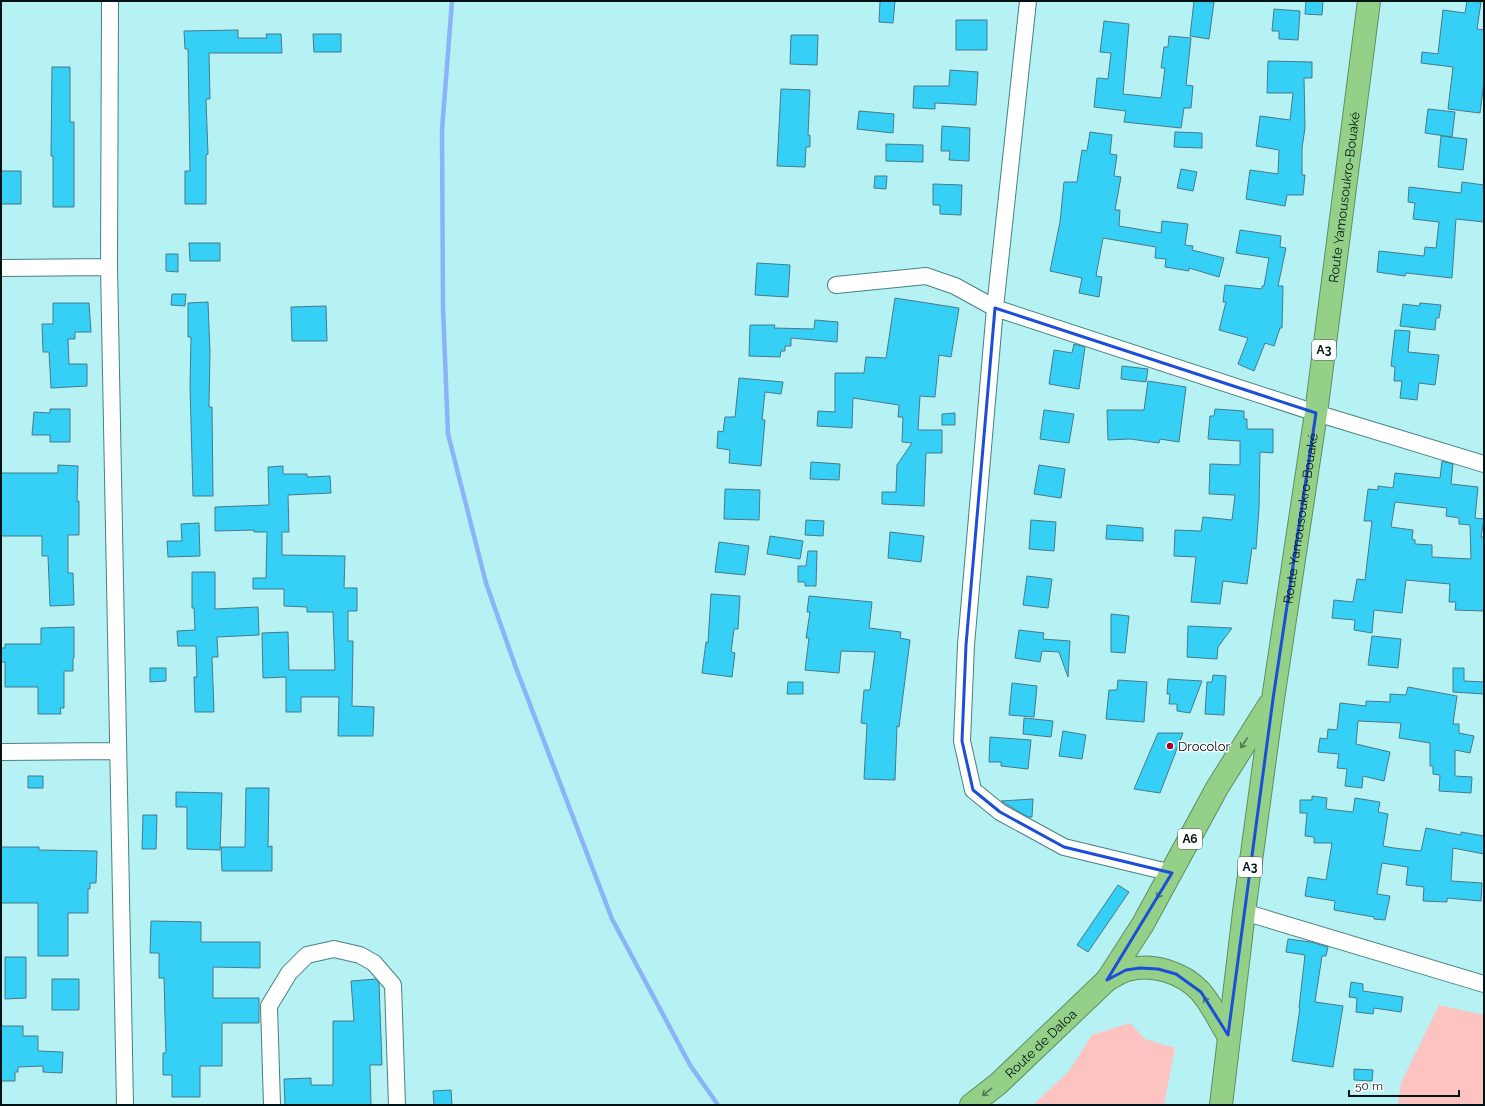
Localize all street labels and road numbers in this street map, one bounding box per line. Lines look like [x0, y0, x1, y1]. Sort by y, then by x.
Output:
street label: Route Yamousoukro-Bouaké [1326, 111, 1363, 284]
road number: A3 [1312, 340, 1336, 360]
street label: Route Yamousoukro-Bouaké [1280, 432, 1321, 605]
road number: A6 [1178, 829, 1202, 849]
road number: A3 [1238, 857, 1262, 877]
street label: Route de Daloa [1002, 1006, 1080, 1081]

